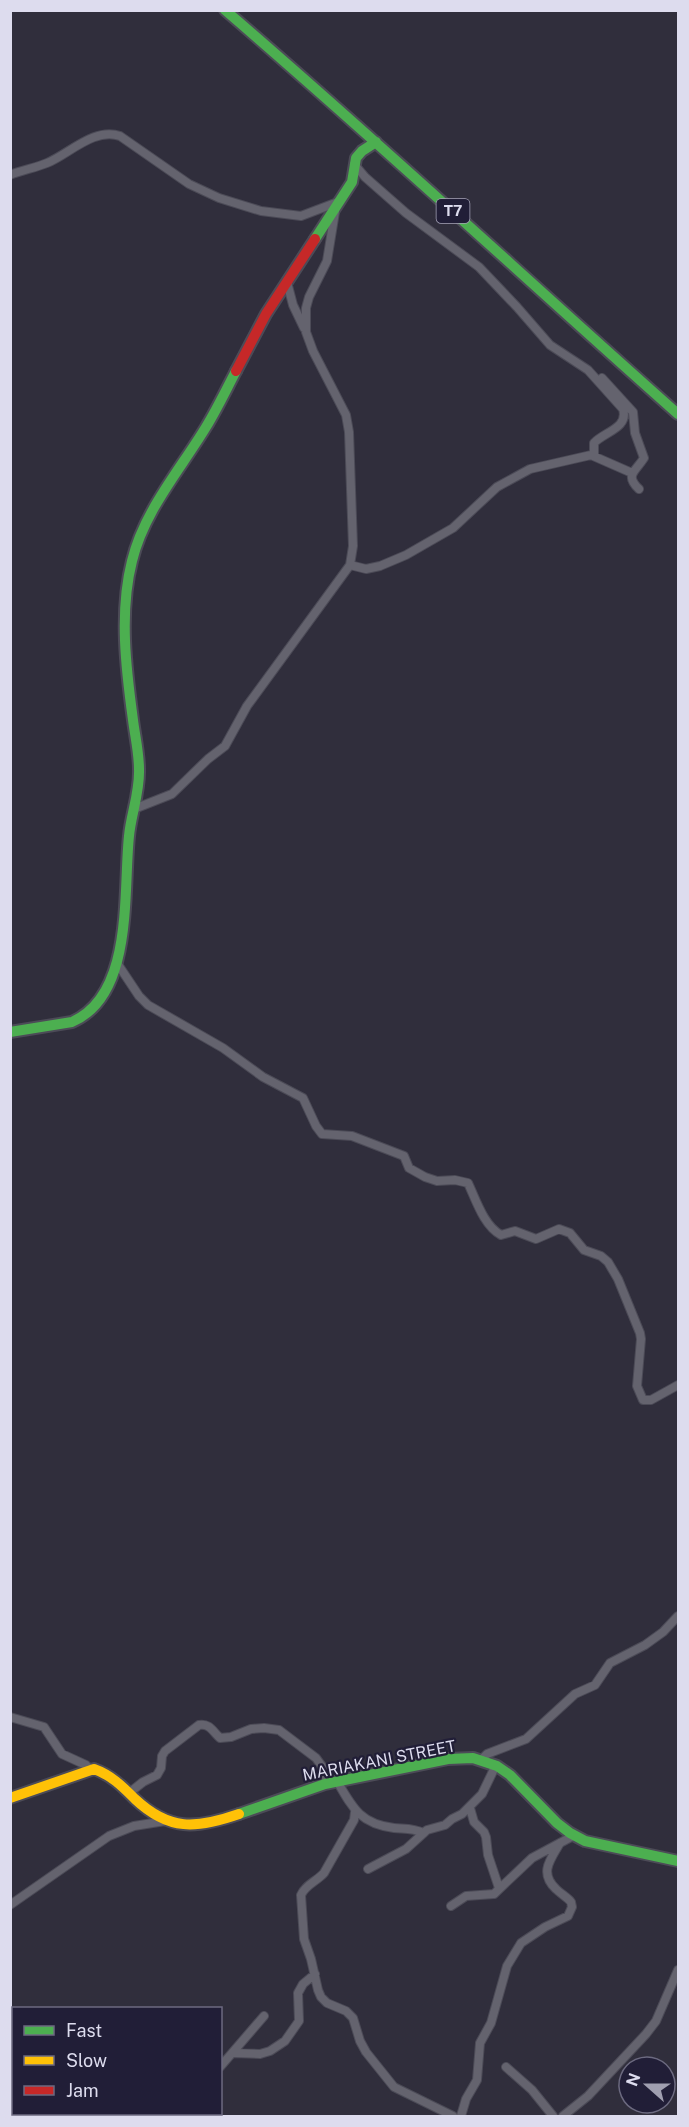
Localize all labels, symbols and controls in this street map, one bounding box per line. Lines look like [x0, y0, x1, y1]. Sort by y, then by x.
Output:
road number: T7 [436, 199, 470, 223]
street label: MARIAKANI STREET [301, 1736, 458, 1785]
legend [12, 2007, 222, 2115]
text: Fast [66, 2020, 102, 2041]
text: Slow [66, 2050, 107, 2071]
north arrow [617, 2055, 677, 2115]
text: N [622, 2071, 645, 2089]
text: Jam [66, 2080, 99, 2101]

